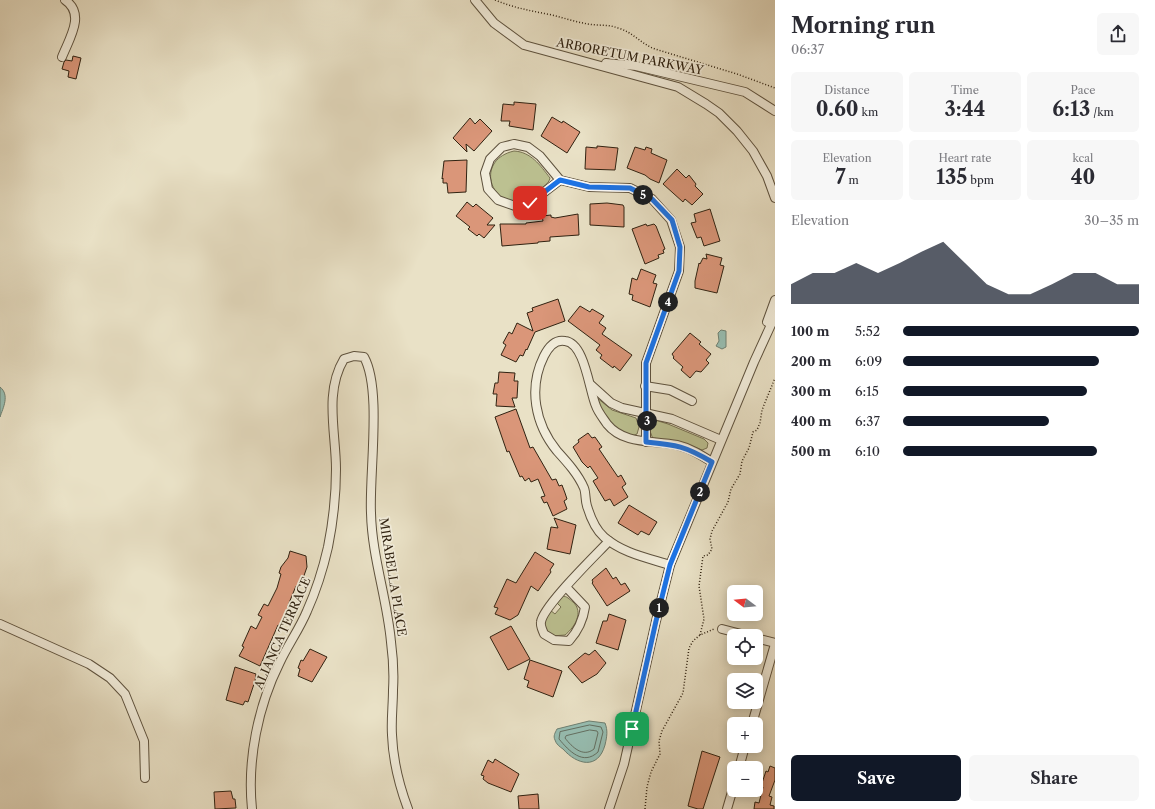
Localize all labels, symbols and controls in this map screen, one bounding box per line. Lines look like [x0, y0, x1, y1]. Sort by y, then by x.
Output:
text: Morning run [791, 12, 935, 39]
button: share [1097, 13, 1139, 55]
street label: ARBORETUM PARKWAY [554, 34, 705, 78]
text: 06:37 [791, 41, 824, 57]
text: Distance [824, 83, 870, 97]
text: Time [951, 83, 979, 97]
text: Pace [1071, 83, 1095, 97]
text: 0.60 [816, 97, 859, 121]
text: 3:44 [945, 97, 985, 121]
text: 6:13 [1052, 97, 1090, 121]
text: km [859, 105, 878, 119]
text: /km [1090, 105, 1114, 119]
text: Elevation [822, 151, 872, 165]
text: Heart rate [938, 151, 992, 165]
text: kcal [1073, 151, 1093, 165]
text: 7 [835, 165, 846, 189]
text: 135 [936, 165, 967, 189]
text: 40 [1071, 165, 1095, 189]
text: m [846, 173, 859, 187]
text: bpm [967, 173, 994, 187]
pin: 5 [633, 185, 653, 205]
pin [513, 186, 547, 220]
text: 5 [640, 188, 646, 202]
icon: check [519, 192, 541, 214]
text: Elevation [791, 212, 849, 228]
text: 30–35 m [1084, 212, 1139, 228]
pin: 4 [658, 292, 678, 312]
text: 4 [665, 295, 671, 309]
text: 100 m [791, 323, 830, 339]
text: 5:52 [855, 323, 880, 339]
text: 200 m [791, 353, 831, 369]
text: 6:09 [855, 353, 882, 369]
text: 300 m [791, 383, 831, 399]
text: 6:15 [855, 383, 879, 399]
pin: 3 [637, 411, 657, 431]
text: 400 m [791, 413, 831, 429]
text: 6:37 [855, 413, 880, 429]
text: 3 [644, 414, 650, 428]
text: 500 m [791, 443, 831, 459]
text: 6:10 [855, 443, 880, 459]
pin: 2 [690, 482, 710, 502]
text: 2 [697, 485, 703, 499]
street label: MIRABELLA PLACE [376, 517, 410, 637]
street label: ALIANCA TERRACE [250, 574, 314, 692]
north arrow [727, 585, 763, 621]
map controls [727, 585, 763, 797]
pin: 1 [649, 598, 669, 618]
text: 1 [657, 601, 661, 615]
button: locate [727, 629, 763, 665]
button: layers [727, 673, 763, 709]
pin [615, 712, 649, 746]
button: + [727, 717, 763, 753]
icon: arrive [621, 718, 643, 740]
button: Save [791, 755, 961, 801]
button: Share [969, 755, 1139, 801]
button: − [727, 761, 763, 797]

